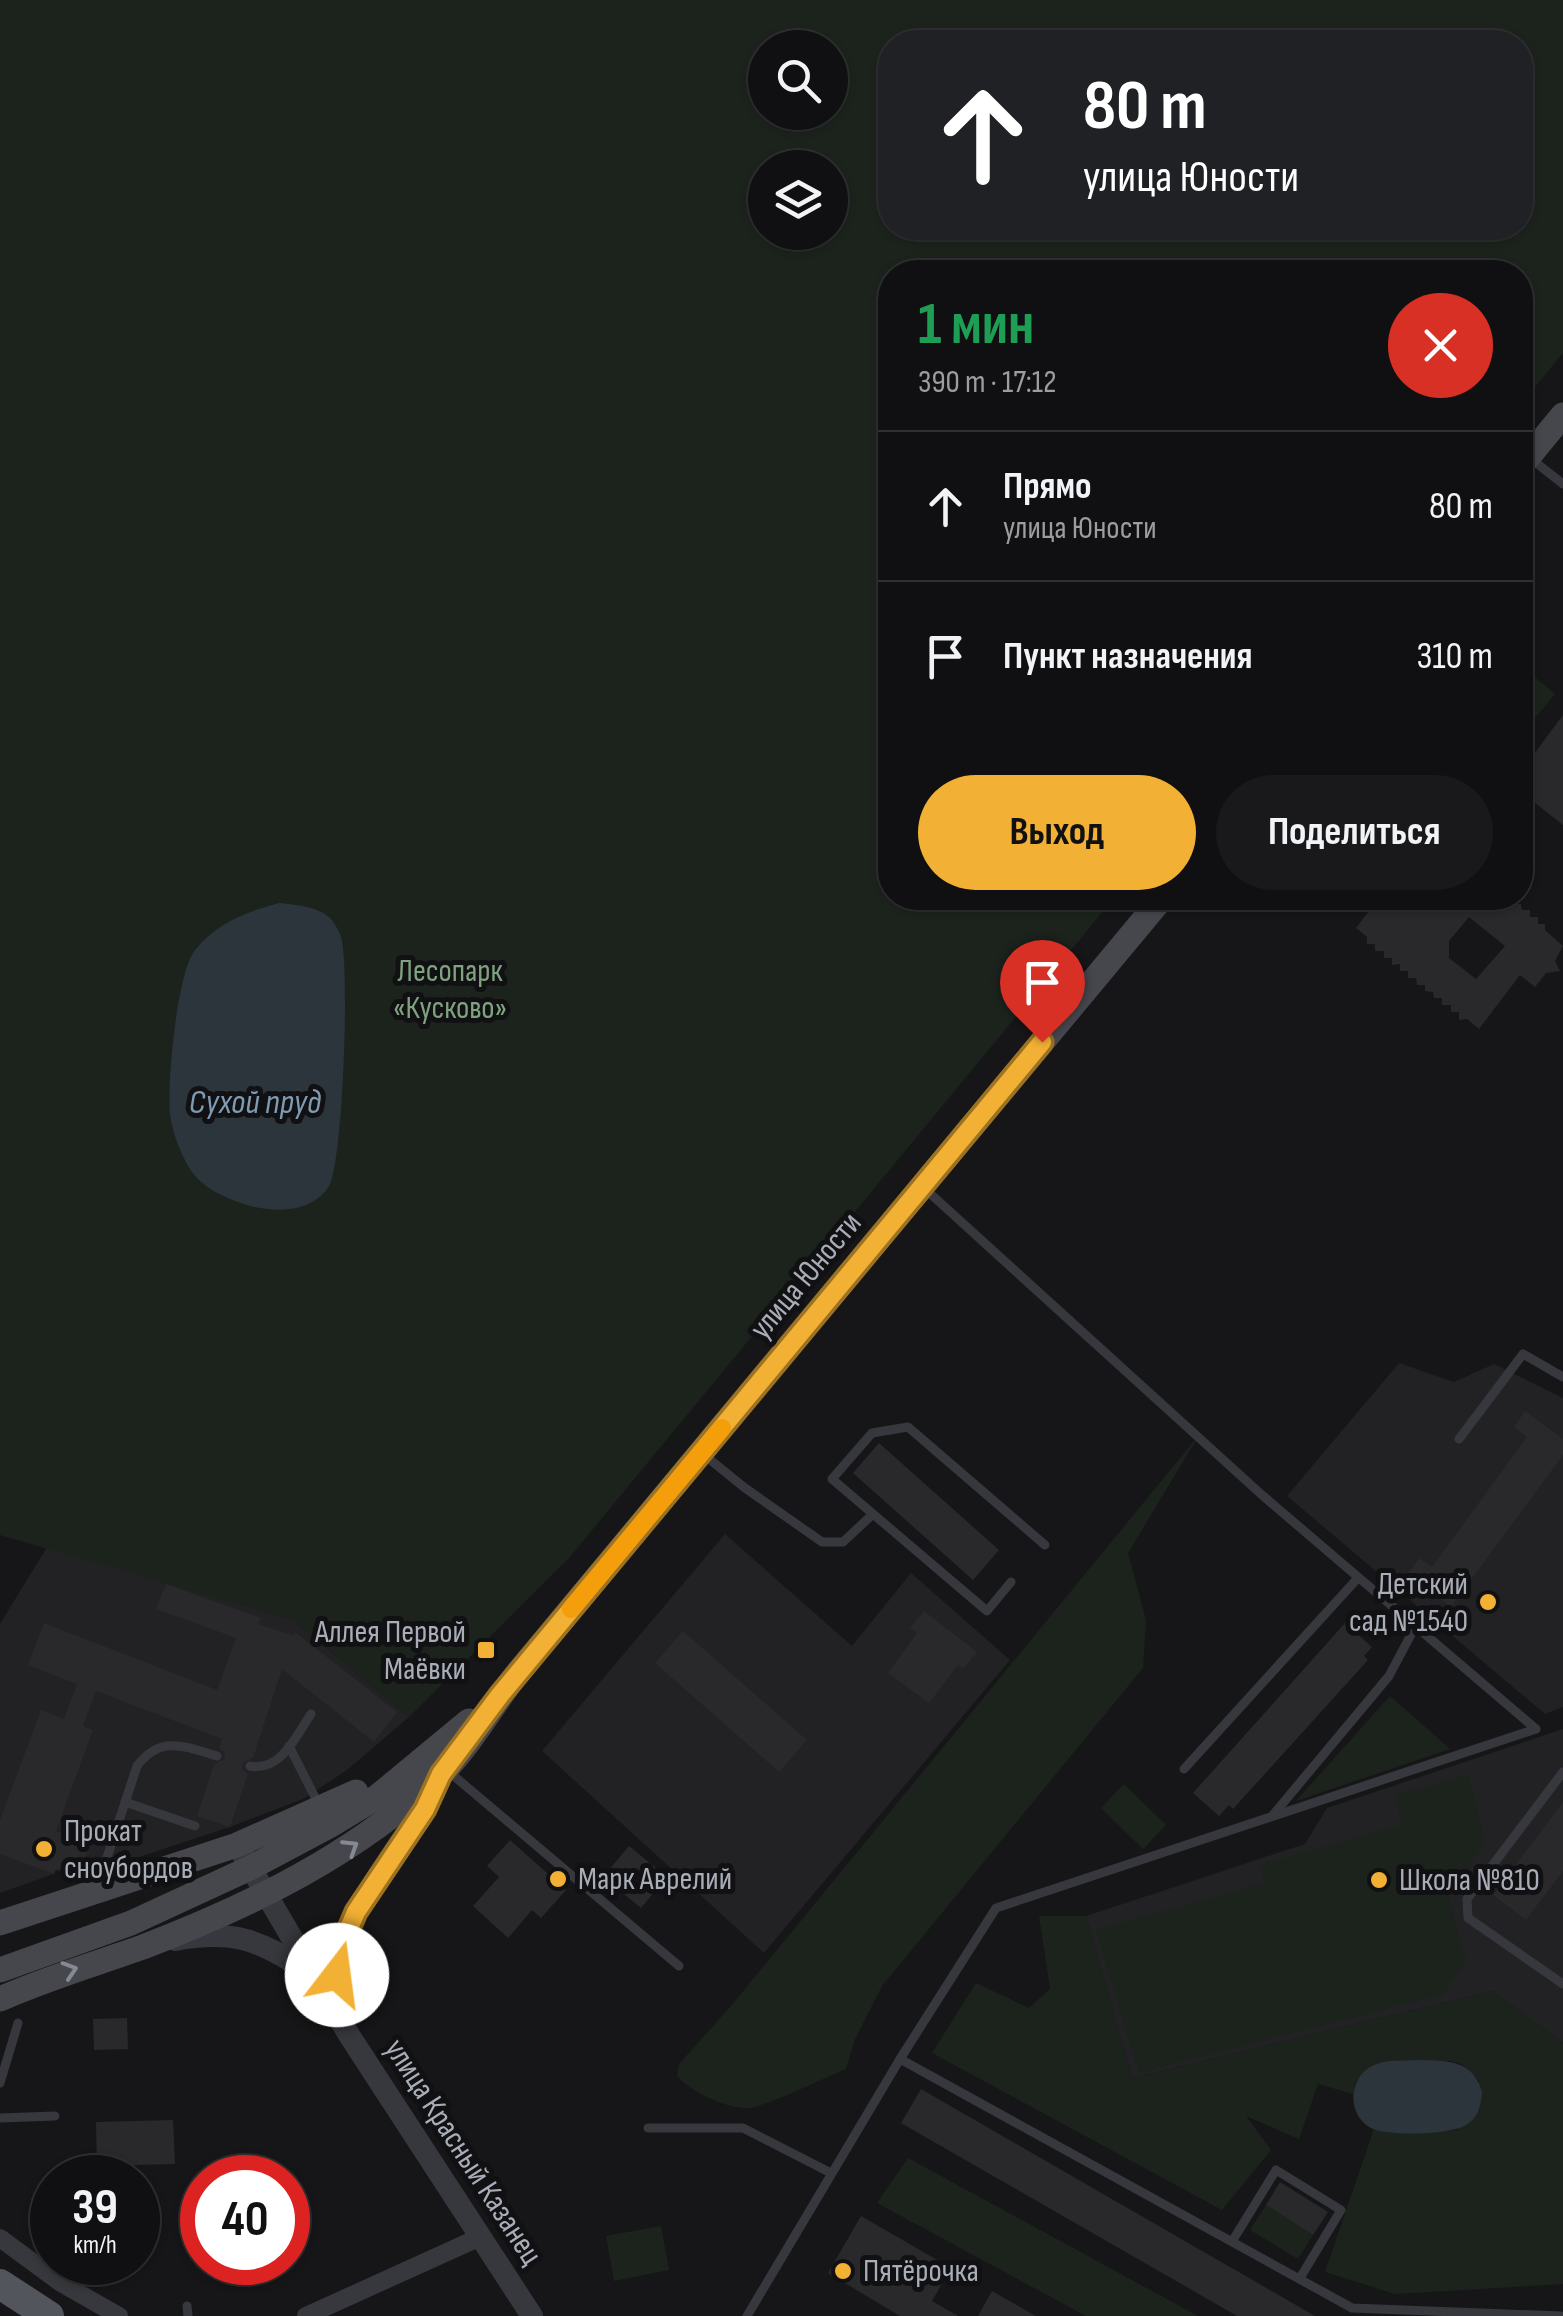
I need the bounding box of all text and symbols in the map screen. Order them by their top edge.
map controls [748,30,848,250]
button: search [748,30,848,130]
text: 80 m [1083,65,1207,149]
icon: ahead [918,70,1048,200]
button: layers [748,150,848,250]
text: улица Юности [1083,150,1299,205]
text: 1 мин [918,289,1034,361]
button: close [1388,293,1493,398]
text: 390 m · 17:12 [918,363,1057,402]
text: Прямо [1003,464,1092,509]
icon: ahead [918,479,973,534]
text: 80 m [1429,484,1493,529]
text: улица Юности [1003,509,1157,548]
icon: arrive [918,629,973,684]
text: Пункт назначения [1003,634,1252,679]
text: 310 m [1416,634,1493,679]
button: Выход [918,775,1196,890]
button: Поделиться [1216,775,1493,890]
pin [1000,940,1085,1043]
park label: Лесопарк «Кусково» [393,952,507,1028]
icon: arrive [1015,955,1070,1010]
water label: Сухой пруд [189,1081,322,1124]
street label: улица Юности [742,1205,870,1347]
place label: Детский сад №1540 [1349,1565,1468,1641]
marker: Детский сад №1540 [1477,1591,1499,1613]
place label: Аллея Первой Маёвки [314,1613,466,1689]
marker: Аллея Первой Маёвки [475,1639,497,1661]
place label: Прокат сноубордов [64,1812,193,1888]
marker: Прокат сноубордов [33,1838,55,1860]
one-way arrow [340,1840,358,1859]
place label: Марк Аврелий [578,1860,732,1899]
place label: Школа №810 [1399,1861,1540,1900]
marker: Марк Аврелий [547,1868,569,1890]
marker: Школа №810 [1368,1869,1390,1891]
position arrow [285,1923,389,2027]
one-way arrow [61,1962,78,1982]
street label: улица Красный Казанец [376,2032,551,2273]
speed limit sign: 40 [180,2155,310,2285]
text: 39 [72,2178,118,2238]
text: km/h [73,2230,117,2261]
place label: Пятёрочка [863,2252,979,2291]
marker: Пятёрочка [832,2260,854,2282]

